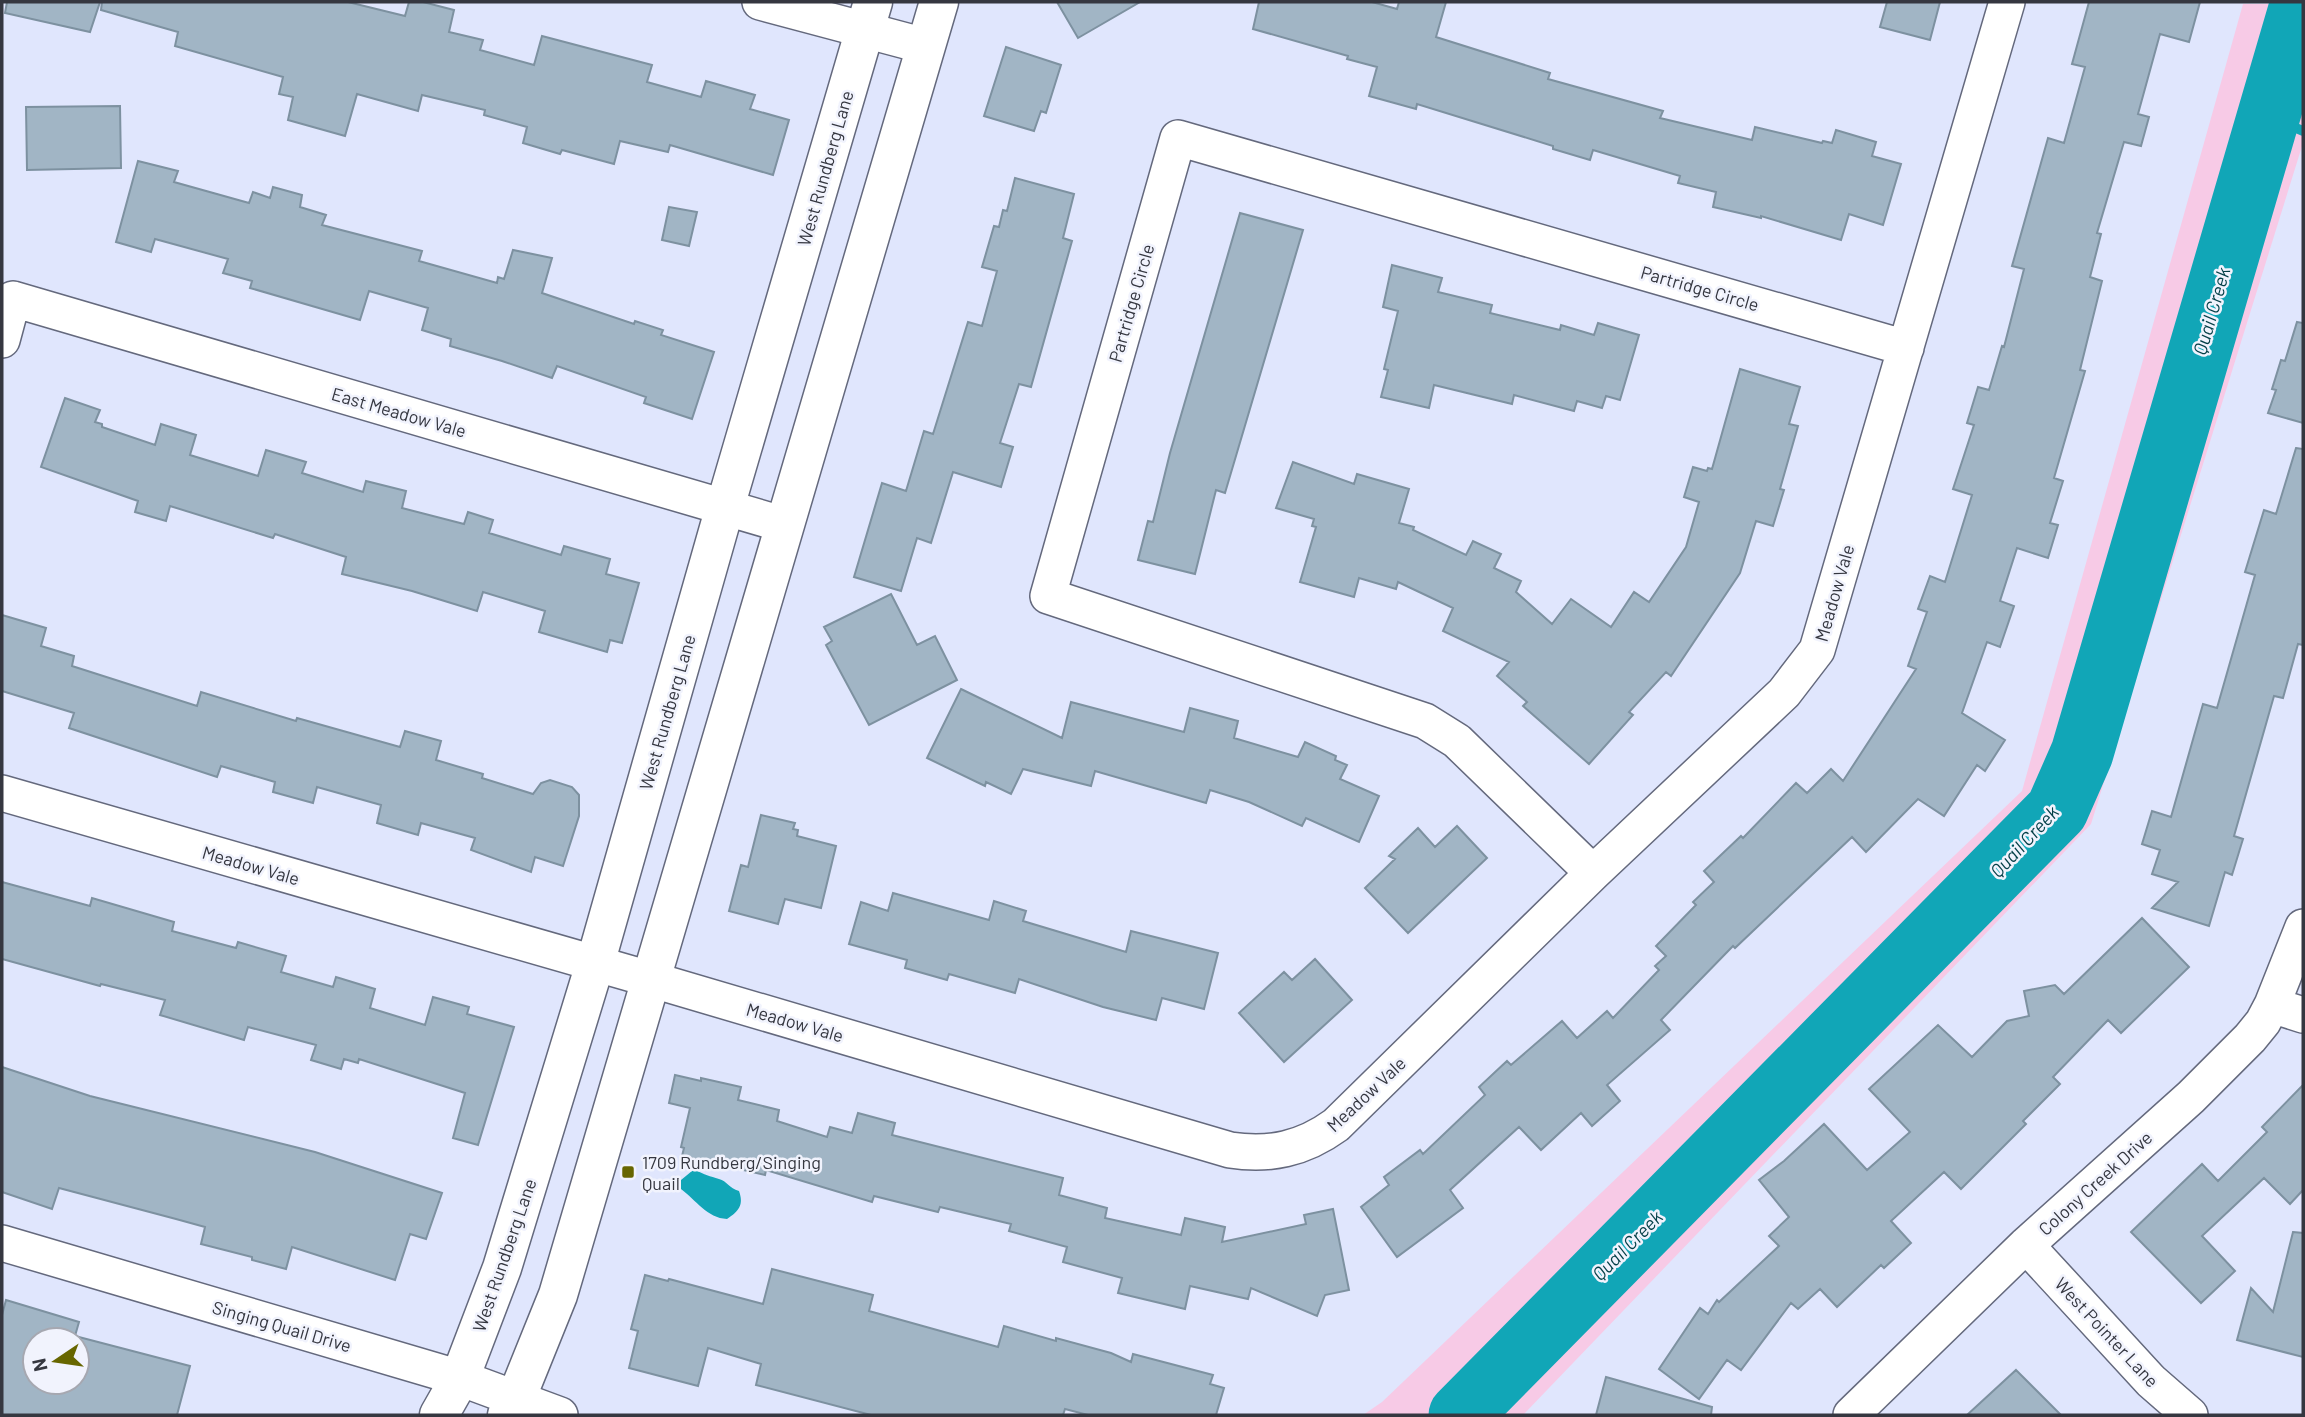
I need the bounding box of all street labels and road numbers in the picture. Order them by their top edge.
street label: West Rundberg Lane [792,88,858,248]
street label: Partridge Circle [1104,241,1158,365]
street label: Partridge Circle [1638,261,1762,315]
street label: East Meadow Vale [329,382,469,442]
street label: Meadow Vale [1810,542,1858,644]
street label: West Rundberg Lane [634,632,700,792]
street label: Meadow Vale [200,841,302,889]
street label: Meadow Vale [744,998,846,1046]
street label: Meadow Vale [1322,1052,1410,1136]
street label: Colony Creek Drive [2034,1126,2156,1240]
street label: West Rundberg Lane [467,1175,541,1335]
street label: West Pointer Lane [2050,1272,2164,1392]
street label: Singing Quail Drive [210,1296,354,1356]

